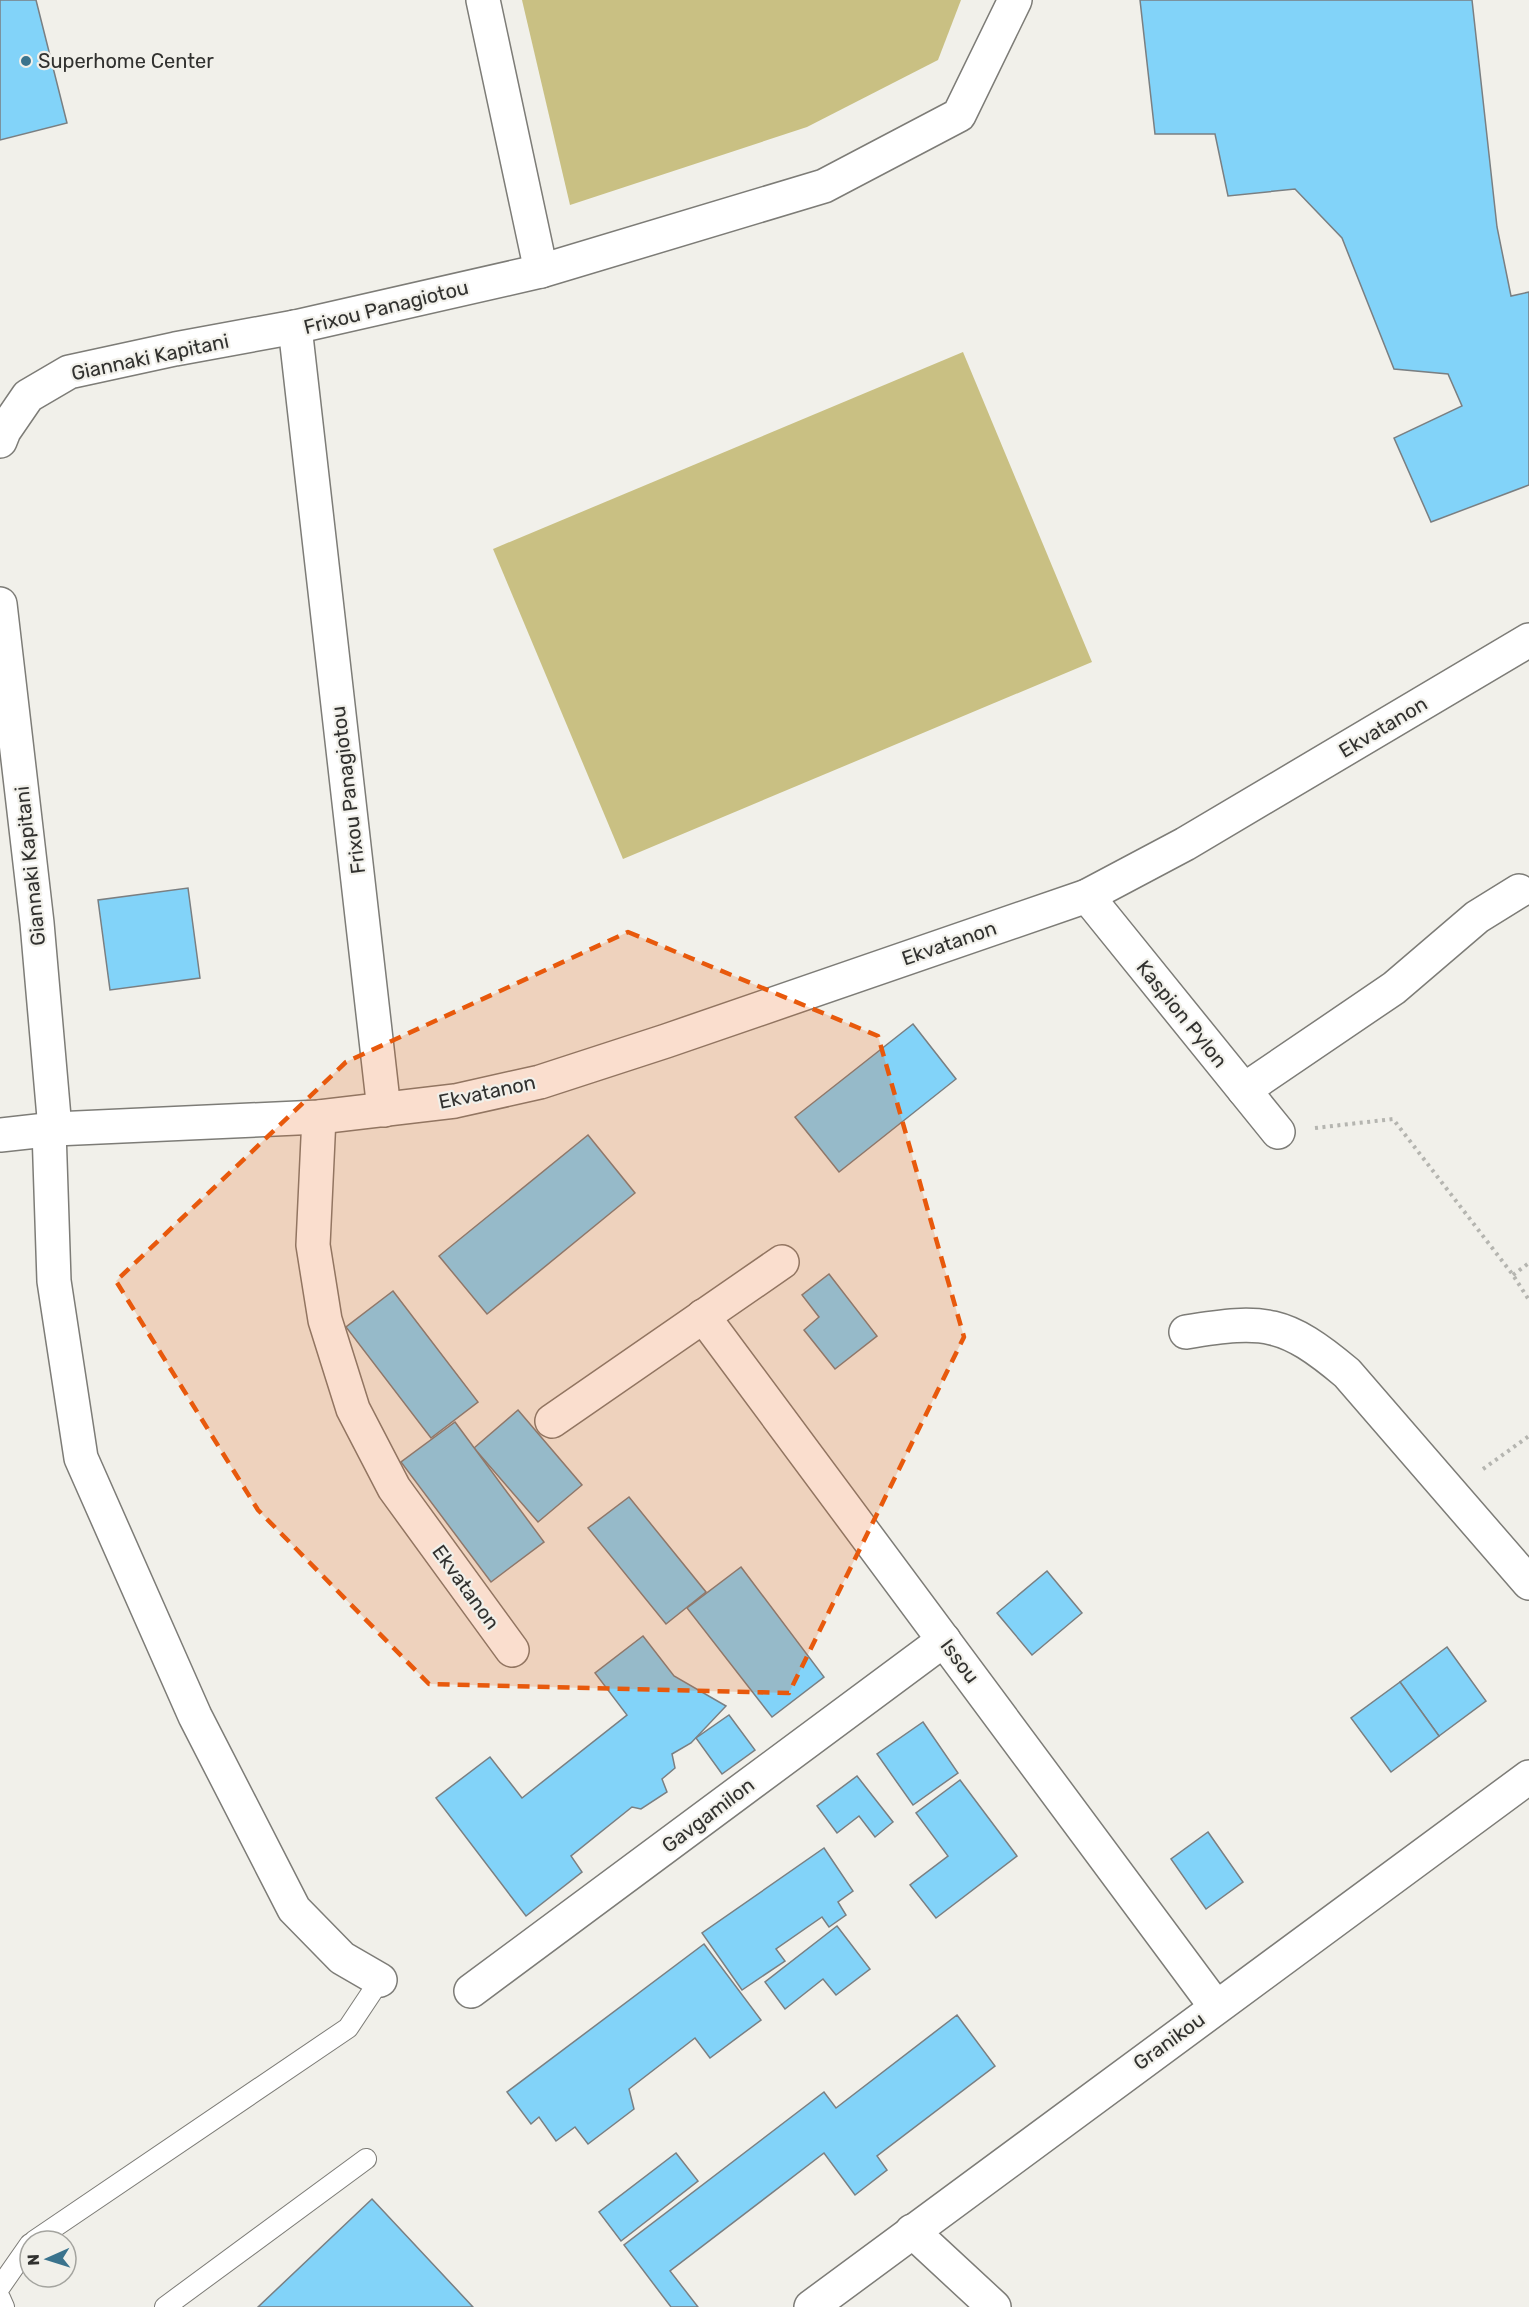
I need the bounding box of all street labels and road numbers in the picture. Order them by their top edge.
street label: Frixou Panagiotou [301,275,471,339]
street label: Giannaki Kapitani [69,329,231,385]
street label: Ekvatanon [1335,691,1431,763]
street label: Frixou Panagiotou [326,705,370,875]
street label: Giannaki Kapitani [10,785,50,947]
street label: Ekvatanon [898,916,1000,970]
street label: Kaspion Pylon [1132,956,1232,1072]
street label: Ekvatanon [436,1070,538,1114]
street label: Ekvatanon [427,1540,505,1634]
street label: Issou [936,1634,984,1688]
street label: Gavgamilon [657,1773,759,1857]
street label: Granikou [1129,2007,1209,2075]

